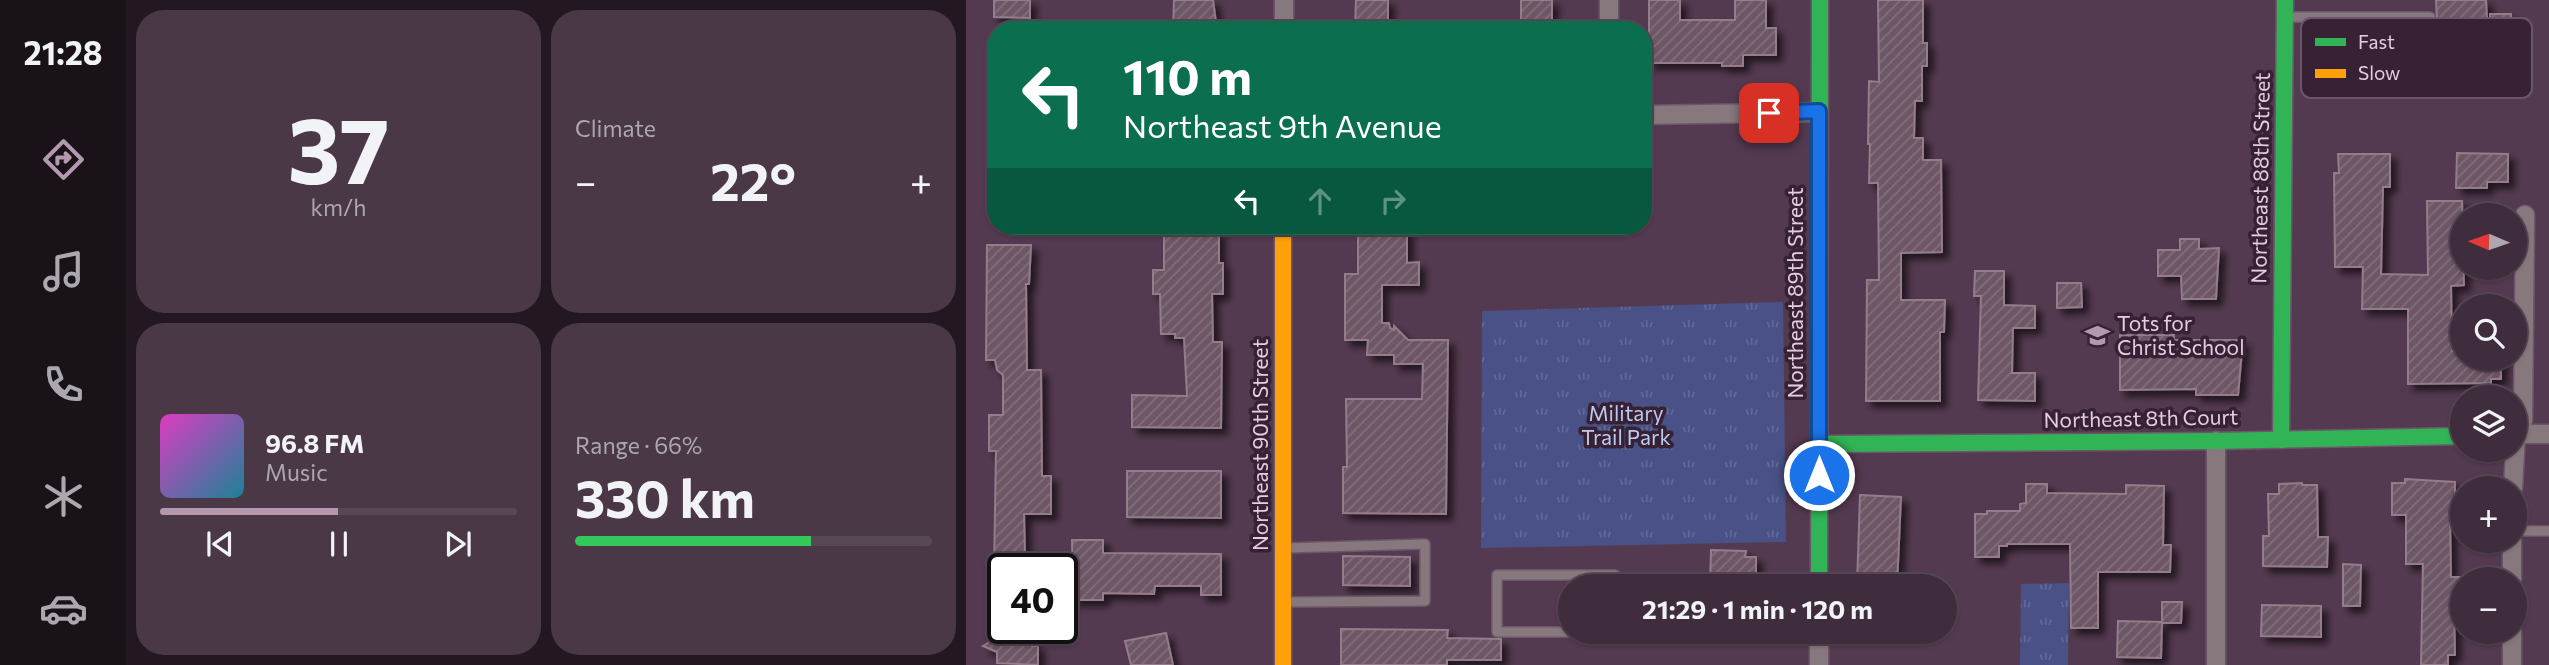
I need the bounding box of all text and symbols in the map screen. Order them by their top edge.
legend [2301,18,2532,98]
text: Fast [2358,30,2395,53]
text: 21:28 [24,32,102,72]
text: 110 m [1123,45,1252,105]
icon: left [1008,49,1099,140]
text: Slow [2358,61,2400,84]
street label: Northeast 88th Street [2245,72,2274,284]
pin [1739,83,1799,143]
text: 37 [287,91,390,203]
icon: arrive [1750,94,1788,132]
text: Northeast 9th Avenue [1123,105,1442,145]
text: Climate [575,114,656,142]
icon: directions [39,135,88,184]
text: 22° [710,148,796,212]
text: − [575,157,597,204]
text: + [910,157,932,204]
icon: left [1228,182,1266,220]
icon: ahead [1301,182,1339,220]
icon: right [1374,182,1412,220]
street label: Northeast 89th Street [1782,187,1807,399]
text: km/h [311,193,366,221]
north arrow [2450,203,2527,280]
map controls [2450,203,2527,644]
icon: music [39,247,88,296]
button: search [2450,294,2527,371]
place label: Tots for Christ School [2117,310,2245,359]
school or university icon: Tots for Christ School [2083,322,2111,350]
street label: Northeast 90th Street [1247,339,1272,551]
icon: phone [39,360,88,409]
button: layers [2450,385,2527,462]
park label: Military Trail Park [1581,400,1671,449]
street label: Northeast 8th Court [2043,403,2239,432]
text: 96.8 FM [265,427,364,458]
text: Range · 66% [575,431,702,459]
position arrow [1782,438,1856,512]
text: Music [265,458,328,486]
text: 330 km [575,465,755,529]
icon: climate [39,472,88,521]
button: + [2450,476,2527,553]
icon: previous [201,525,239,563]
icon: pause [320,525,358,563]
icon: next [439,525,477,563]
speed limit sign: 40 [987,553,1078,644]
button: − [2450,567,2527,644]
icon: car [39,584,88,633]
text: 21:29 · 1 min · 120 m [1642,593,1873,624]

